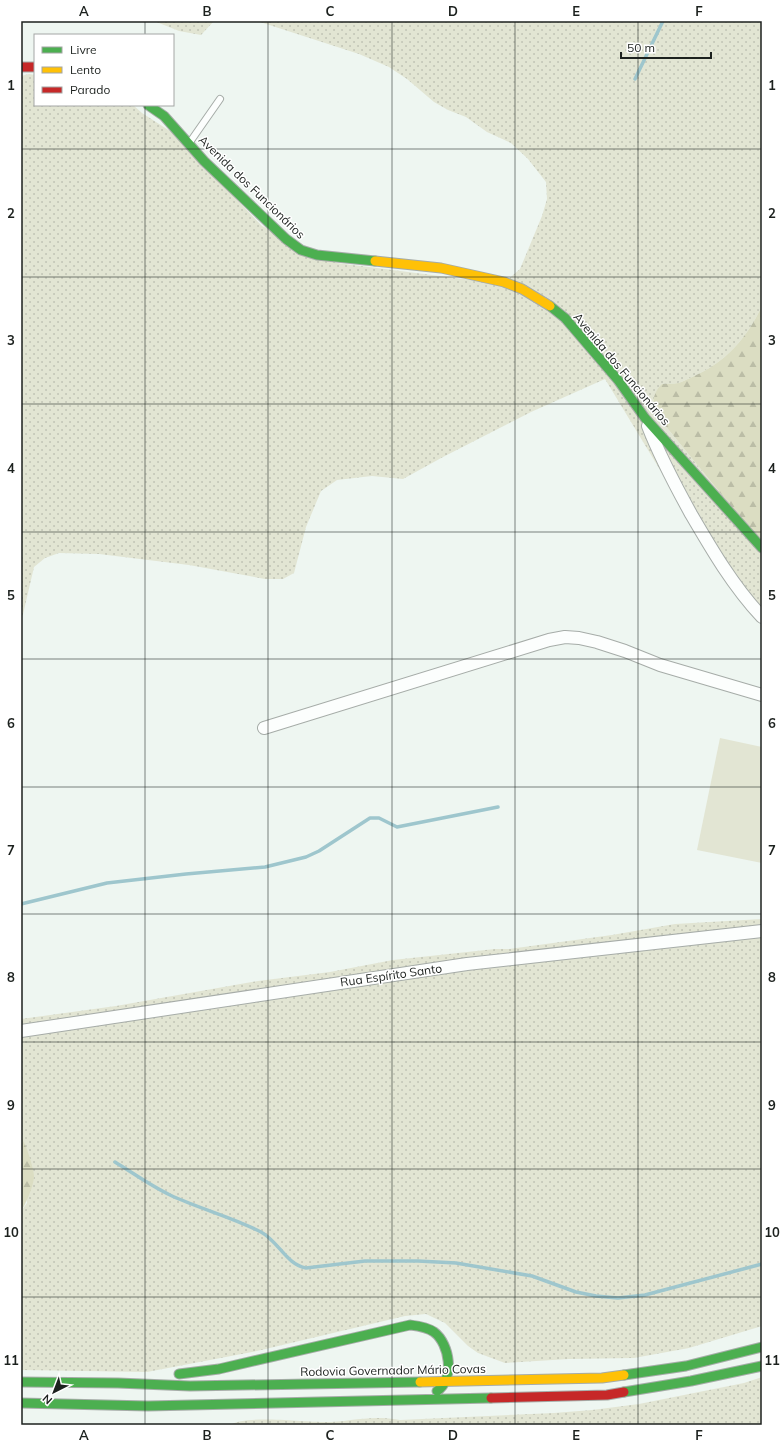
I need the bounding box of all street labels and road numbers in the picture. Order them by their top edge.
street label: Avenida dos Funcionários [196,132,308,242]
street label: Avenida dos Funcionários [571,310,674,428]
street label: Rua Espírito Santo [339,960,443,990]
street label: Rodovia Governador Mário Covas [300,1361,486,1379]

